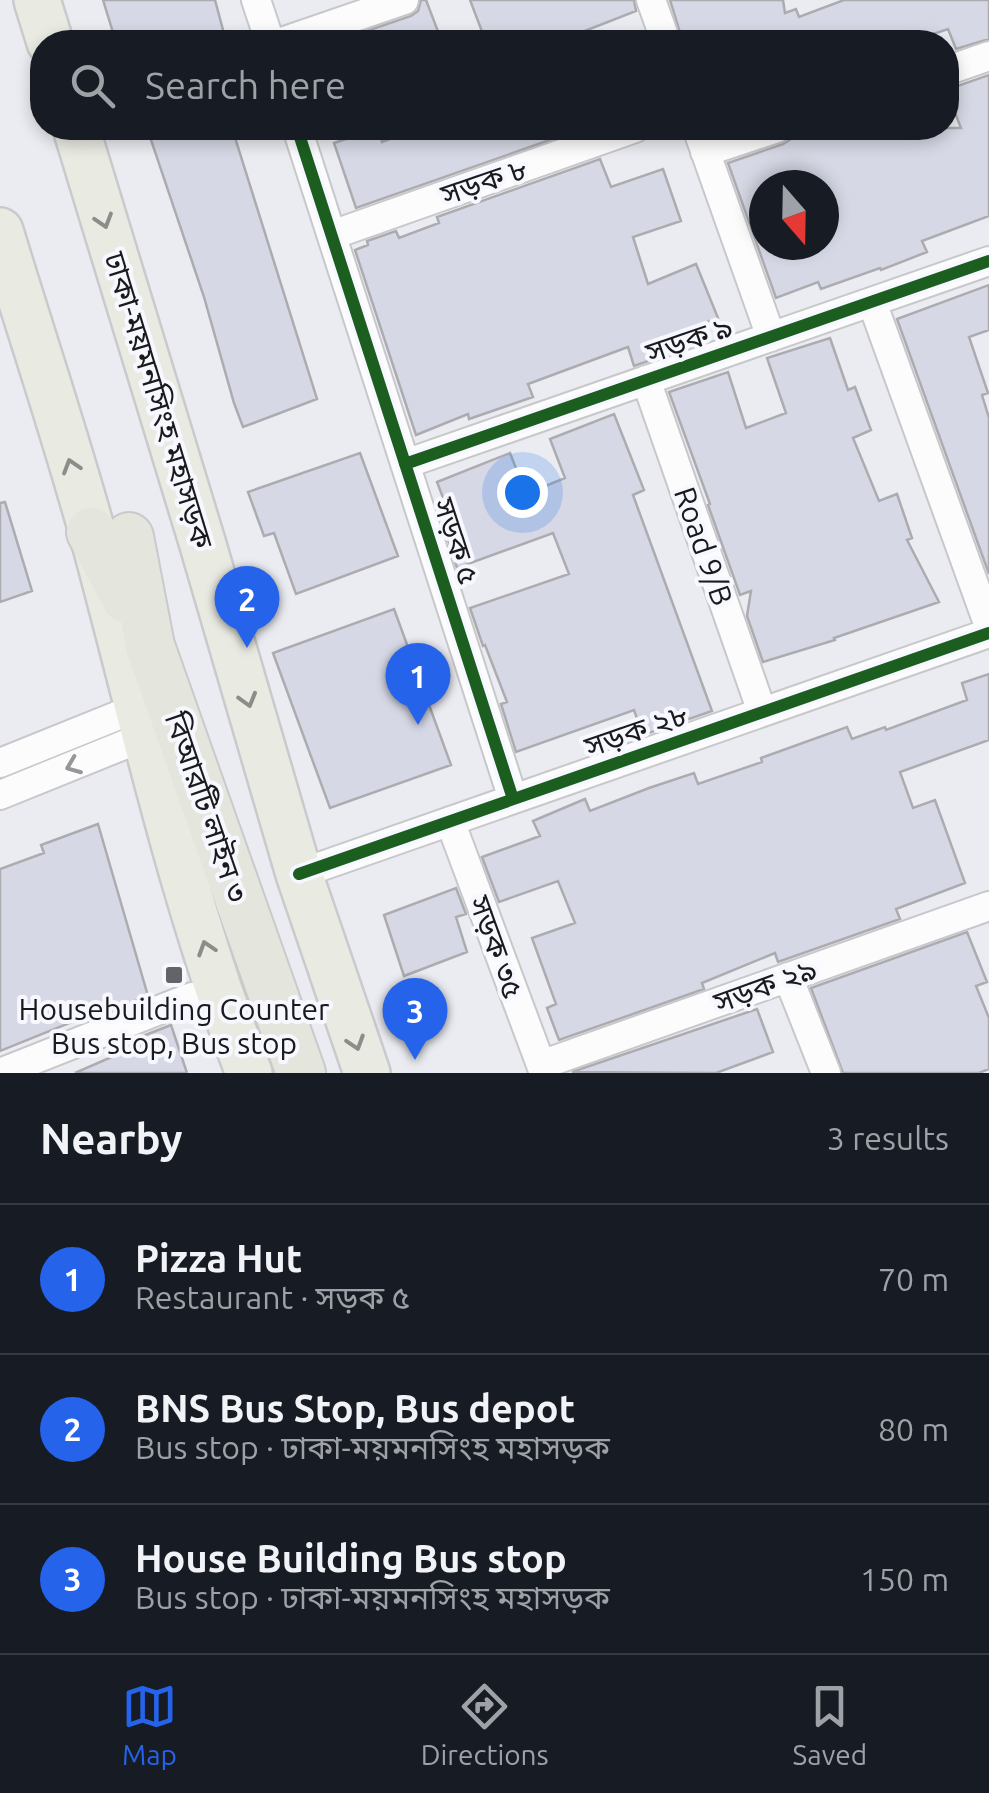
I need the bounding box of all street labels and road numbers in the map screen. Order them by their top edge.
street label: সড়ক ৮ [435,150,532,212]
street label: ঢাকা-ময়মনসিংহ মহাসড়ক [97,247,221,553]
street label: সড়ক ৯ [640,308,737,370]
street label: Road 9/B [668,482,740,610]
street label: সড়ক ৫ [427,493,487,589]
street label: সড়ক ২৮ [579,697,692,764]
street label: বিআরটি লাইন ৩ [158,707,255,906]
street label: সড়ক ৩৫ [462,890,531,1003]
street label: সড়ক ২৯ [708,951,821,1020]

